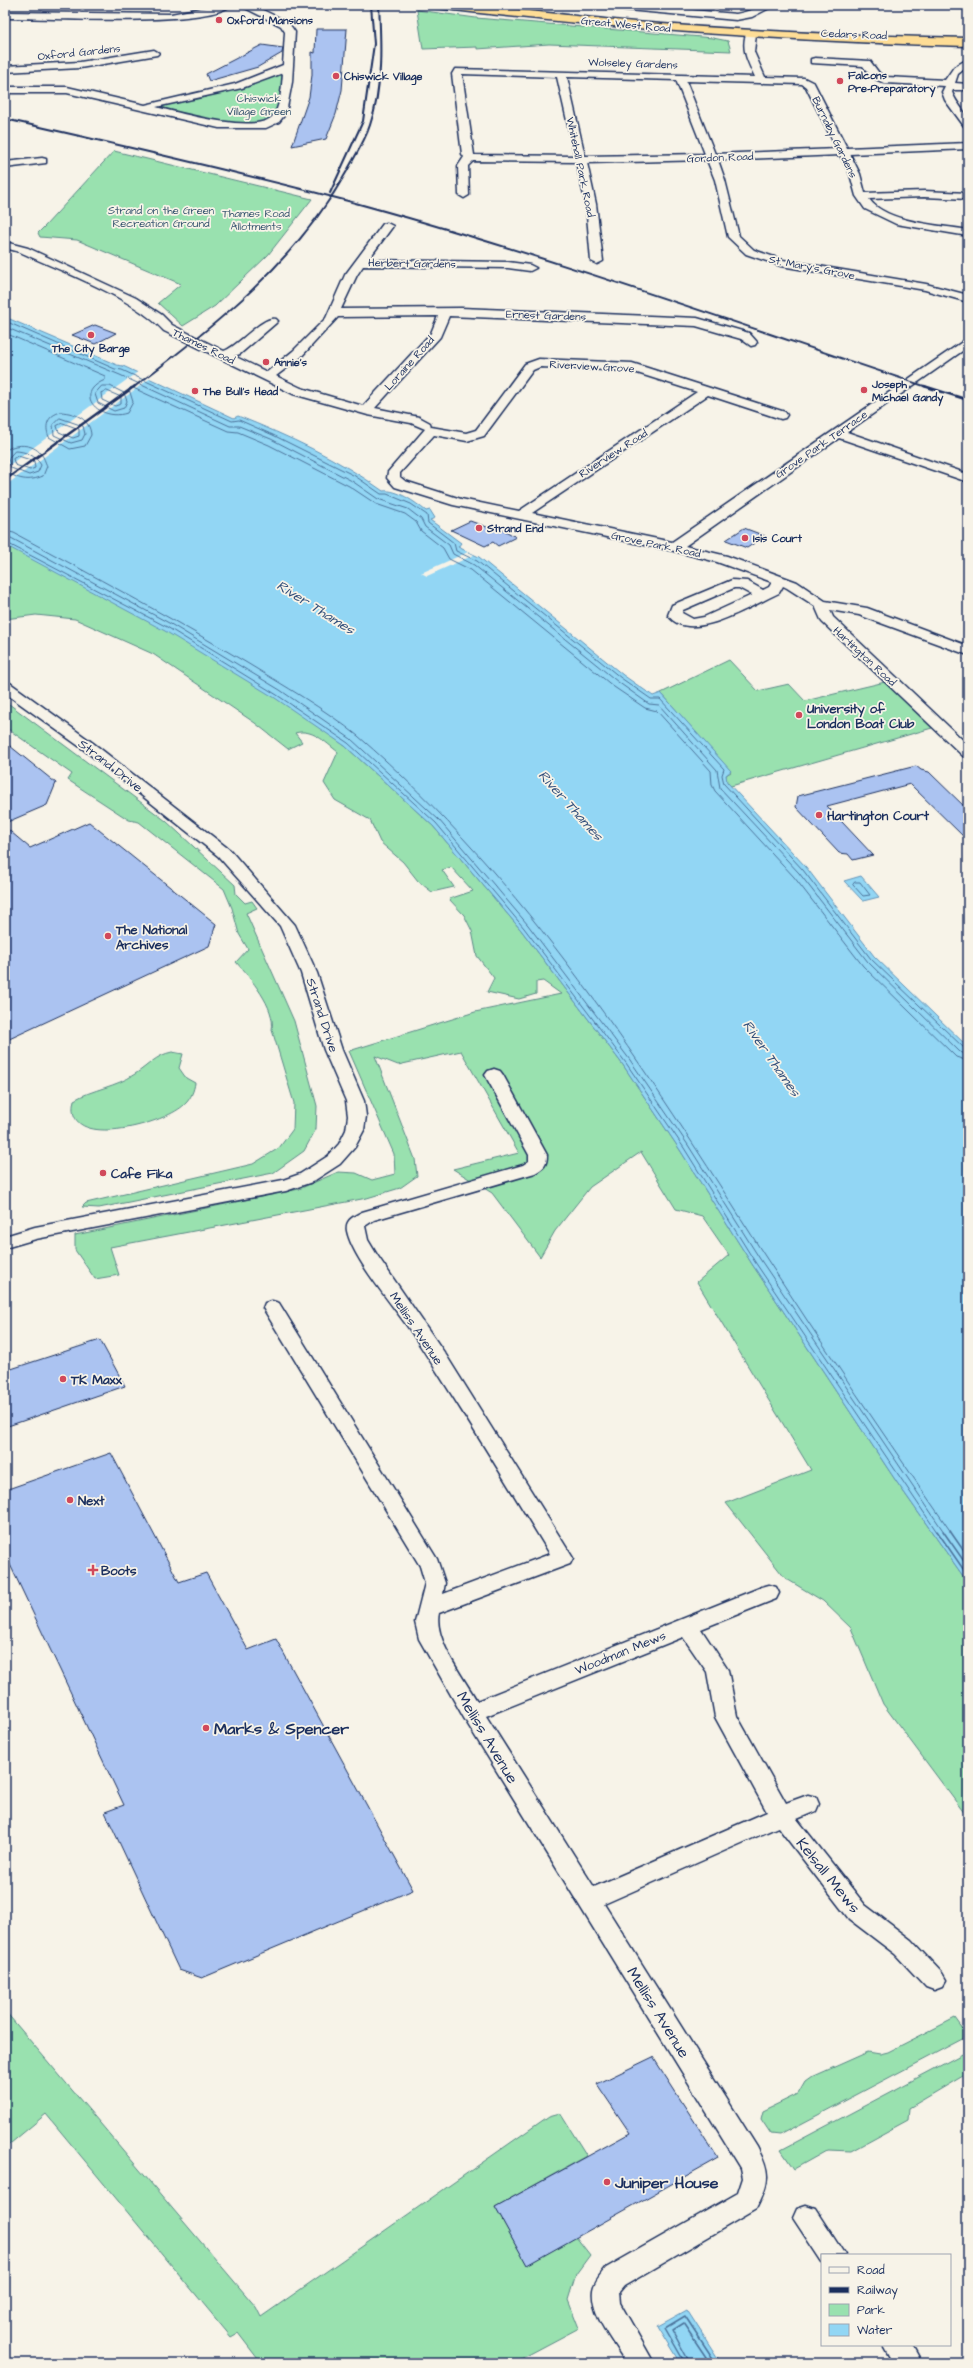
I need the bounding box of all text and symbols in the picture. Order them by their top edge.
place label: Oxford Mansions [227,13,313,28]
street label: Great West Road [580,13,672,36]
marker: Oxford Mansions [214,15,224,25]
street label: Cedars Road [821,26,888,43]
street label: Oxford Gardens [37,41,122,64]
street label: Wolseley Gardens [588,54,679,74]
place label: Falcons Pre-Preparatory [848,68,937,98]
place label: Chiswick Village [344,69,422,86]
marker: Chiswick Village [331,71,341,81]
marker: Falcons Pre-Preparatory [835,76,845,86]
park label: Chiswick Village Green [227,91,292,120]
street label: Burnaby Gardens [807,94,861,181]
street label: Whitehall Park Road [563,116,599,219]
street label: Gordon Road [686,149,754,166]
park label: Strand on the Green Recreation Ground [108,203,215,231]
park label: Thames Road Allotments [222,206,290,234]
street label: St. Mary's Grove [767,252,856,284]
street label: Herbert Gardens [368,255,456,272]
street label: Ernest Gardens [506,307,587,324]
street label: Thames Road [170,325,238,368]
marker: The City Barge [86,330,96,340]
street label: Loraine Road [381,333,438,394]
place label: The City Barge [51,341,130,358]
place label: Annie's [274,355,307,370]
marker: Annie's [261,357,271,367]
street label: Riverview Grove [549,357,635,376]
place label: Joseph Michael Gandy [871,377,944,407]
place label: The Bull's Head [202,384,278,399]
marker: Joseph Michael Gandy [859,385,869,395]
marker: The Bull's Head [190,386,200,396]
street label: Grove Park Terrace [772,407,870,482]
street label: Riverview Road [576,425,651,481]
place label: Strand End [486,521,544,536]
marker: Strand End [474,523,484,533]
street label: Grove Park Road [610,528,702,561]
place label: Isis Court [753,531,802,546]
marker: Isis Court [740,533,750,543]
water label: River Thames [273,576,359,640]
street label: Hartington Road [829,623,900,691]
place label: University of London Boat Club [806,700,915,733]
marker: University of London Boat Club [794,710,804,720]
street label: Strand Drive [74,735,146,797]
water label: River Thames [533,766,608,846]
place label: Hartington Court [827,807,930,827]
marker: Hartington Court [814,810,824,820]
place label: The National Archives [115,921,187,954]
marker: The National Archives [103,931,113,941]
street label: Strand Drive [302,976,343,1055]
water label: River Thames [738,1017,805,1101]
place label: Cafe Fika [111,1165,173,1183]
marker: Cafe Fika [98,1168,108,1178]
street label: Melliss Avenue [385,1289,447,1369]
place label: TK Maxx [70,1371,123,1389]
marker: TK Maxx [58,1374,68,1384]
place label: Next [78,1492,105,1510]
marker: Next [65,1495,75,1505]
place label: Boots [101,1562,137,1580]
marker: Boots [88,1565,98,1575]
street label: Woodman Mews [572,1626,669,1679]
street label: Melliss Avenue [451,1687,523,1788]
place label: Marks & Spencer [214,1718,349,1740]
marker: Marks & Spencer [201,1723,211,1733]
street label: Kelsall Mews [791,1833,866,1918]
street label: Melliss Avenue [621,1963,695,2063]
place label: Juniper House [614,2172,719,2194]
marker: Juniper House [602,2177,612,2187]
legend [821,2254,951,2346]
text: Road [857,2262,885,2279]
text: Railway [857,2282,898,2300]
text: Park [857,2302,885,2319]
text: Water [857,2322,893,2339]

